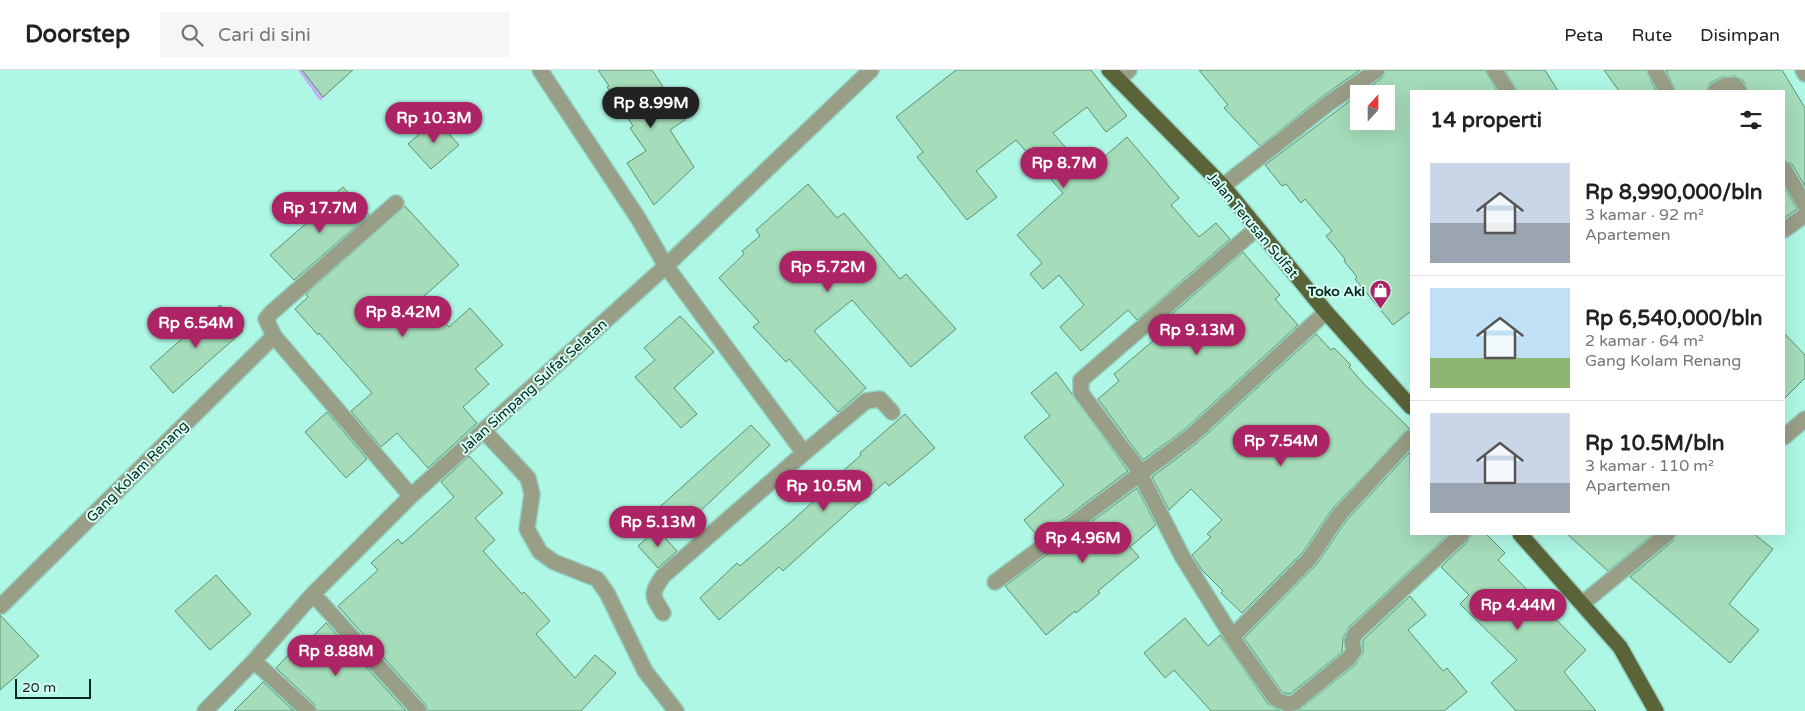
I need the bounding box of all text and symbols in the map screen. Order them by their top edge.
search box [160,12,510,57]
text: Doorstep [25,20,130,49]
icon: search [178,21,206,49]
text: Cari di sini [218,24,311,46]
text: Peta [1564,24,1603,46]
text: Rute [1631,24,1672,46]
text: Disimpan [1700,24,1780,46]
north arrow [1350,85,1395,130]
map controls [1350,85,1395,130]
pin: Rp 8.99M [599,87,703,129]
text: Rp 8.99M [613,93,689,113]
pin: Rp 10.3M [382,102,486,144]
icon: filters [1737,106,1765,134]
text: Rp 10.3M [396,108,472,128]
text: 14 properti [1430,108,1542,133]
pin: Rp 8.7M [1018,146,1110,189]
text: Rp 8.7M [1031,153,1097,173]
street label: Jalan Terusan Sulfat [1203,169,1302,282]
text: Rp 8,990,000/bln [1585,180,1762,205]
icon: home [1470,183,1530,243]
pin: Rp 17.7M [268,191,372,234]
text: Rp 17.7M [283,198,357,218]
text: 3 kamar · 92 m² [1585,205,1704,225]
text: Apartemen [1585,225,1671,245]
pin: Rp 5.72M [776,250,880,293]
text: Rp 5.72M [790,257,866,277]
shop icon: Toko Aki [1369,279,1393,310]
place label: Toko Aki [1307,283,1365,300]
pin: Rp 8.42M [351,296,455,338]
text: Rp 8.42M [365,302,441,322]
pin: Rp 6.54M [144,306,248,349]
text: Rp 6,540,000/bln [1585,306,1762,331]
icon: home [1470,308,1530,368]
text: Rp 6.54M [158,313,234,333]
pin: Rp 9.13M [1145,314,1249,356]
street label: Jalan Simpang Sulfat Selatan [456,316,610,457]
text: Rp 9.13M [1159,320,1235,340]
text: 2 kamar · 64 m² [1585,331,1704,351]
text: Gang Kolam Renang [1585,351,1741,371]
street label: Gang Kolam Renang [83,417,192,526]
pin: Rp 7.54M [1229,424,1333,467]
text: Rp 7.54M [1244,431,1318,451]
text: Rp 10.5M/bln [1585,431,1725,456]
icon: home [1470,433,1530,493]
text: 3 kamar · 110 m² [1585,456,1714,476]
pin: Rp 10.5M [772,470,876,512]
text: Rp 10.5M [786,476,862,496]
text: Apartemen [1585,476,1671,496]
pin: Rp 5.13M [606,506,710,548]
text: Rp 5.13M [620,512,696,532]
pin: Rp 4.96M [1031,522,1135,564]
text: Rp 4.96M [1045,528,1121,548]
pin: Rp 4.44M [1466,588,1570,631]
text: Rp 4.44M [1480,595,1556,615]
pin: Rp 8.88M [284,634,388,677]
text: Rp 8.88M [298,641,374,661]
scale bar [15,676,91,699]
text: 20 m [22,679,56,696]

